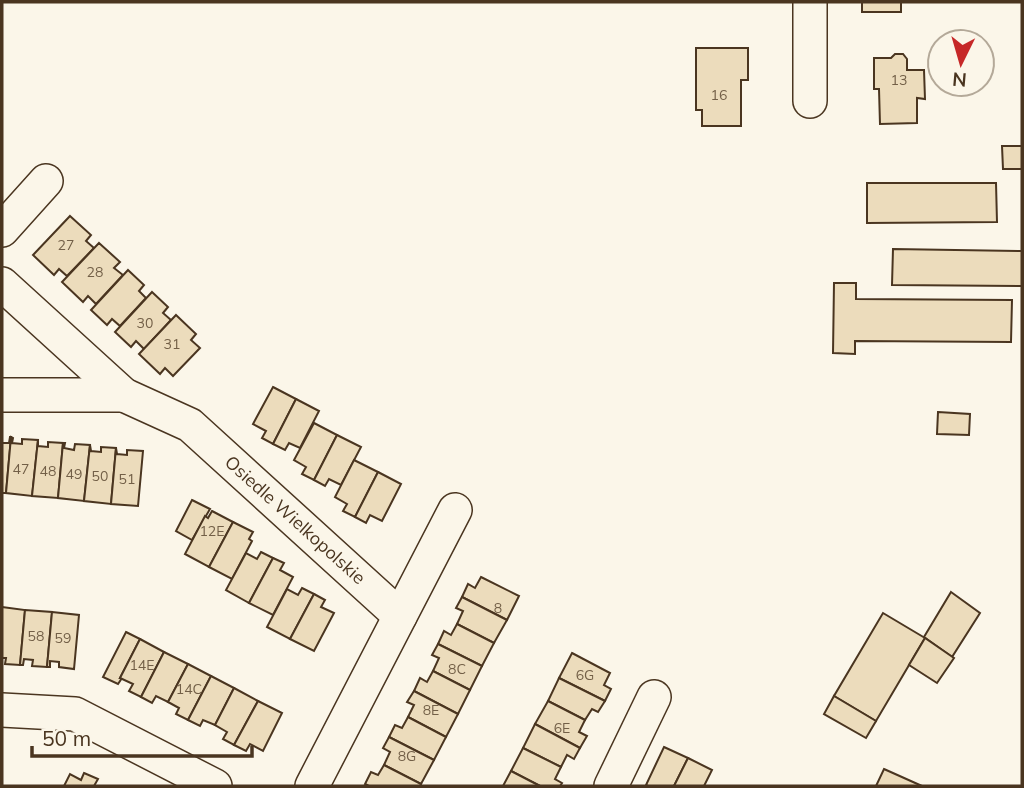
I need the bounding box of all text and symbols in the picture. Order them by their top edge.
north arrow [926,28,996,98]
text: N [951,67,968,93]
house number: 13 [891,71,907,89]
house number: 16 [711,86,727,104]
house number: 27 [58,236,74,254]
house number: 28 [87,263,103,281]
house number: 30 [137,314,153,332]
house number: 31 [164,335,180,353]
street label: Osiedle Wielkopolskie [220,450,371,589]
house number: 47 [13,460,29,478]
house number: 48 [40,462,56,480]
house number: 49 [66,465,82,483]
house number: 50 [92,467,108,485]
house number: 51 [119,470,135,488]
house number: 12E [199,522,225,540]
house number: 8 [494,599,502,617]
house number: 58 [28,627,44,645]
house number: 59 [55,629,71,647]
house number: 14E [129,656,155,674]
house number: 8C [448,660,466,678]
house number: 6G [576,666,594,684]
house number: 14C [176,680,202,698]
house number: 8E [423,701,439,719]
scale bar [32,714,252,758]
house number: 6E [554,719,570,737]
text: 50 m [42,725,91,751]
house number: 8G [398,747,416,765]

